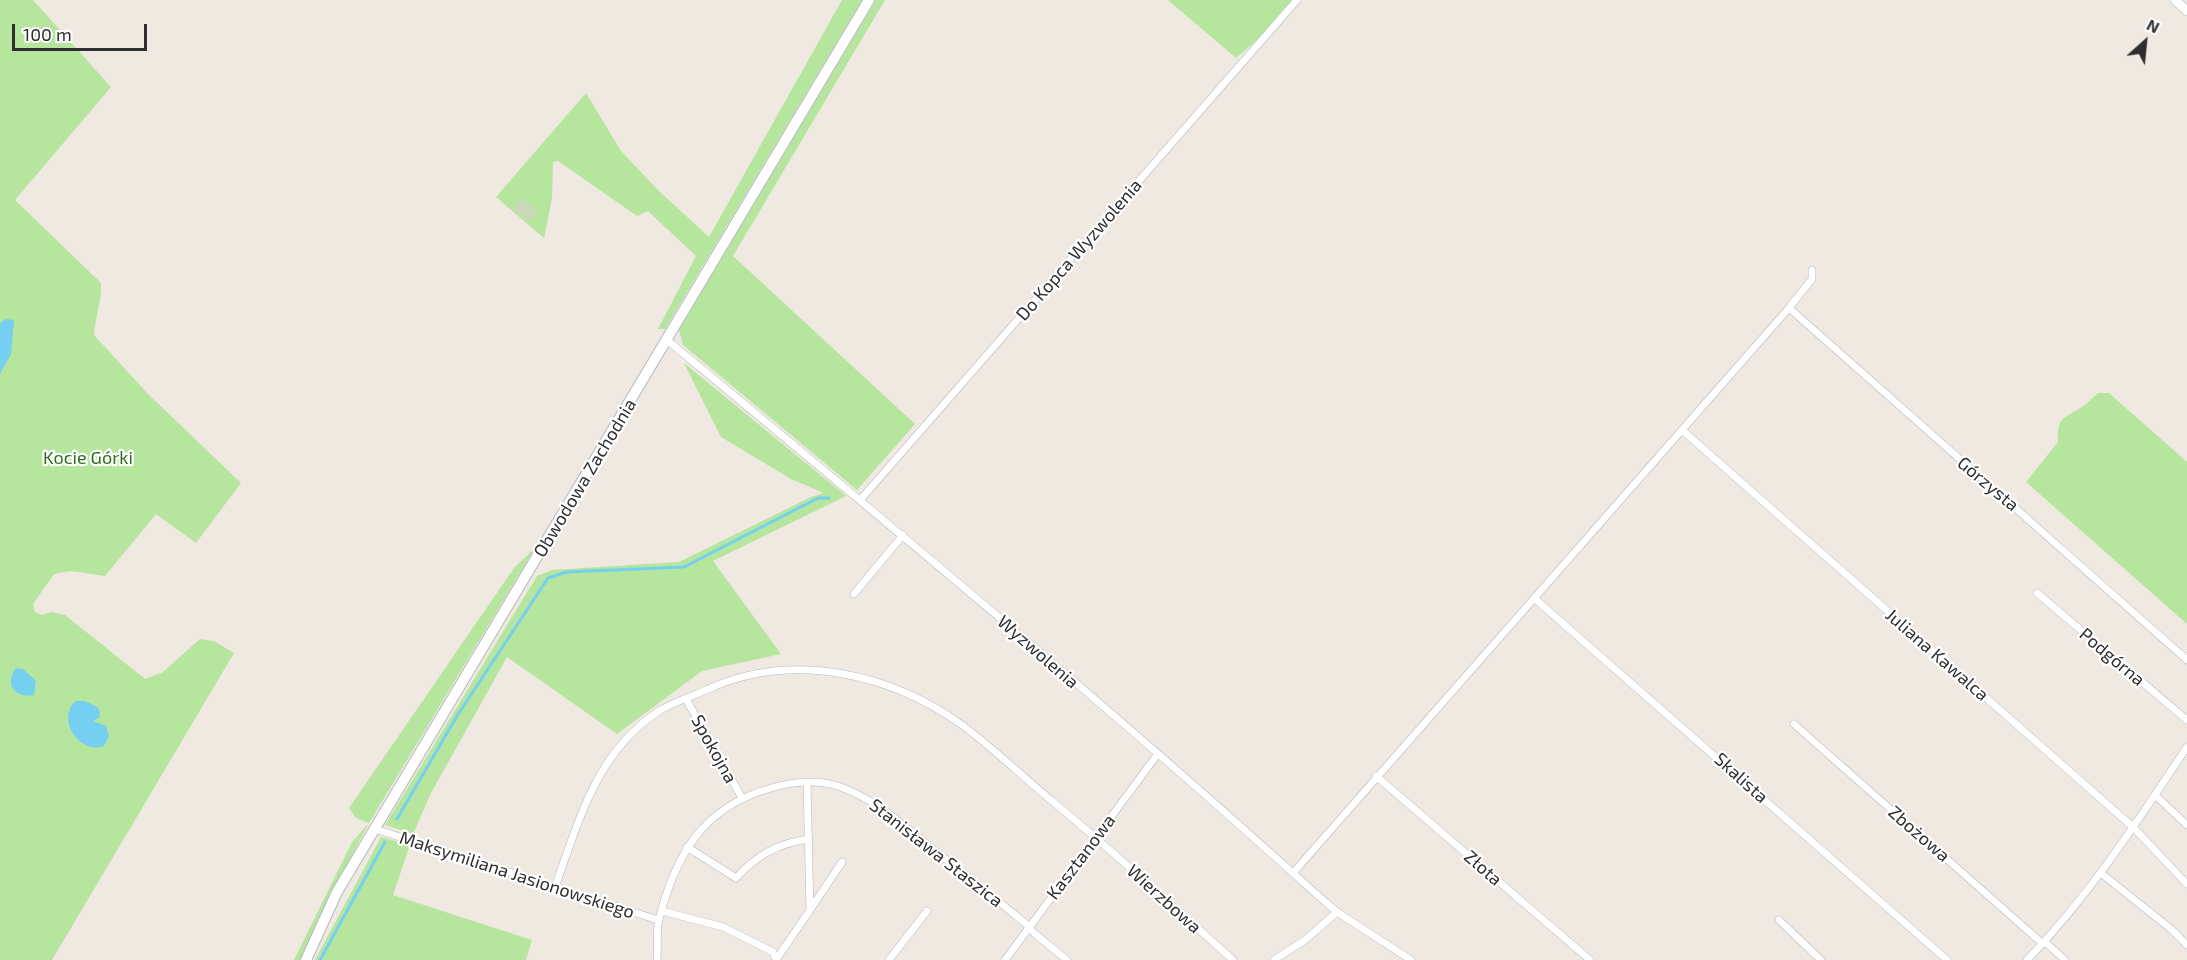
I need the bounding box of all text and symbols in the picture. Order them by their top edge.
scale bar [15,12,150,50]
north arrow [2115,12,2175,72]
text: N [2144,14,2163,37]
text: 100 m [23,23,72,45]
street label: Do Kopca Wyzwolenia [1012,175,1146,325]
street label: Obwodowa Zachodnia [529,395,641,561]
park label: Kocie Górki [43,447,133,469]
street label: Górzysta [1953,452,2023,516]
street label: Juliana Kawalca [1881,604,1993,706]
street label: Wyzwolenia [993,611,1083,693]
street label: Podgórna [2075,623,2149,691]
street label: Spokojna [686,711,742,787]
street label: Skalista [1710,748,1772,808]
street label: Stanisława Staszica [865,794,1007,912]
street label: Zbożowa [1884,801,1954,867]
street label: Kasztanowa [1042,810,1120,904]
street label: Maksymiliana Jasionowskiego [397,827,637,923]
street label: Złota [1460,846,1506,890]
street label: Wierzbowa [1122,860,1206,938]

